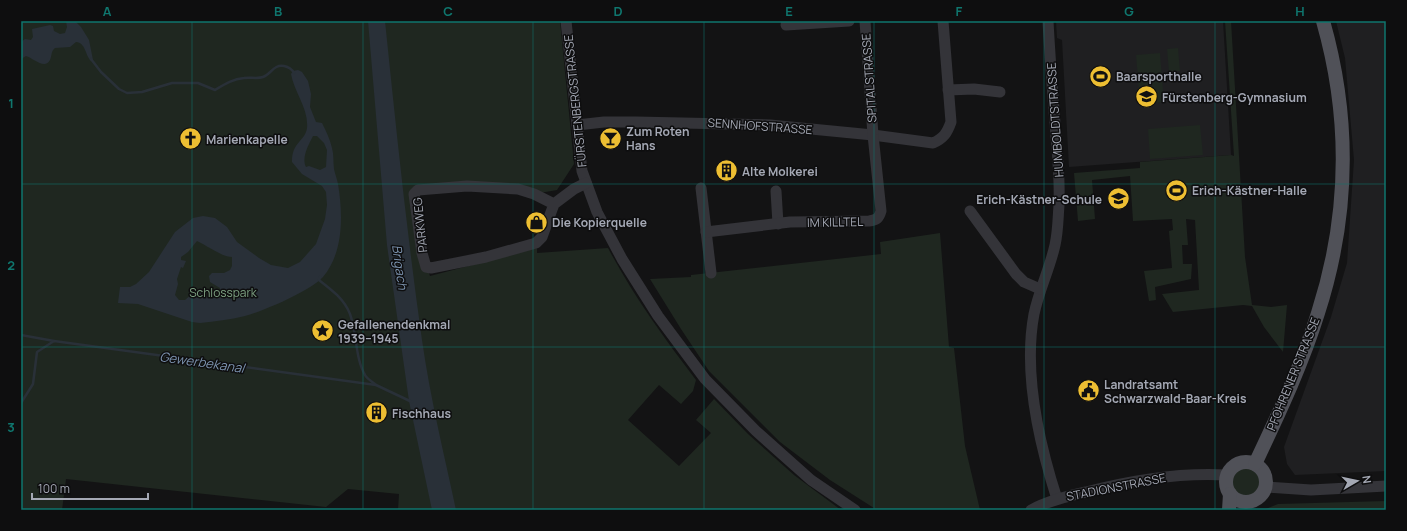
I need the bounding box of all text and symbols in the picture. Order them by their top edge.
text: A [103,2,112,20]
text: B [274,2,282,20]
text: C [443,2,453,20]
text: D [613,2,623,20]
text: E [785,2,793,20]
text: F [956,2,963,20]
text: G [1124,2,1134,20]
text: H [1295,2,1305,20]
street label: SPITALSTRASSE [857,33,881,123]
street label: FÜRSTENBERGSTRASSE [560,34,590,168]
street label: HUMBOLDTSTRASSE [1042,62,1067,178]
sports icon: Baarsporthalle [1088,63,1114,89]
place label: Baarsporthalle [1116,68,1202,85]
school or university icon: Fürstenberg-Gymnasium [1133,84,1159,110]
place label: Fürstenberg-Gymnasium [1162,89,1307,106]
text: 1 [8,94,14,112]
street label: SENNHOFSTRASSE [707,114,813,138]
place label: Zum Roten Hans [626,123,689,154]
bar icon: Zum Roten Hans [597,125,623,151]
church icon: Marienkapelle [177,126,203,152]
place label: Marienkapelle [206,131,288,148]
building icon: Alte Molkerei [713,158,739,184]
place label: Alte Molkerei [742,163,818,180]
sports icon: Erich-Kästner-Halle [1164,177,1190,203]
place label: Erich-Kästner-Halle [1192,182,1307,199]
school or university icon: Erich-Kästner-Schule [1105,186,1131,212]
place label: Erich-Kästner-Schule [976,191,1102,208]
street label: PARKWEG [409,196,431,253]
shop icon: Die Kopierquelle [523,209,549,235]
street label: IM KILLTEL [807,213,863,231]
place label: Die Kopierquelle [552,214,647,231]
water label: Brigach [388,243,412,292]
text: 2 [7,256,15,274]
park label: Schlosspark [189,284,258,301]
street label: PFOHRENER STRASSE [1262,315,1324,433]
place label: Gefallenendenkmal 1939–1945 [338,316,450,347]
place icon: Gefallenendenkmal 1939–1945 [309,318,335,344]
water label: Gewerbekanal [158,347,248,377]
place label: Landratsamt Schwarzwald-Baar-Kreis [1104,376,1247,407]
public building icon: Landratsamt Schwarzwald-Baar-Kreis [1075,378,1101,404]
building icon: Fischhaus [363,400,389,426]
place label: Fischhaus [392,405,451,422]
text: 3 [7,418,15,436]
north arrow [1337,461,1377,501]
street label: STADIONSTRASSE [1065,469,1167,505]
text: N [1359,474,1375,485]
scale bar [32,475,148,501]
text: 100 m [38,480,70,497]

